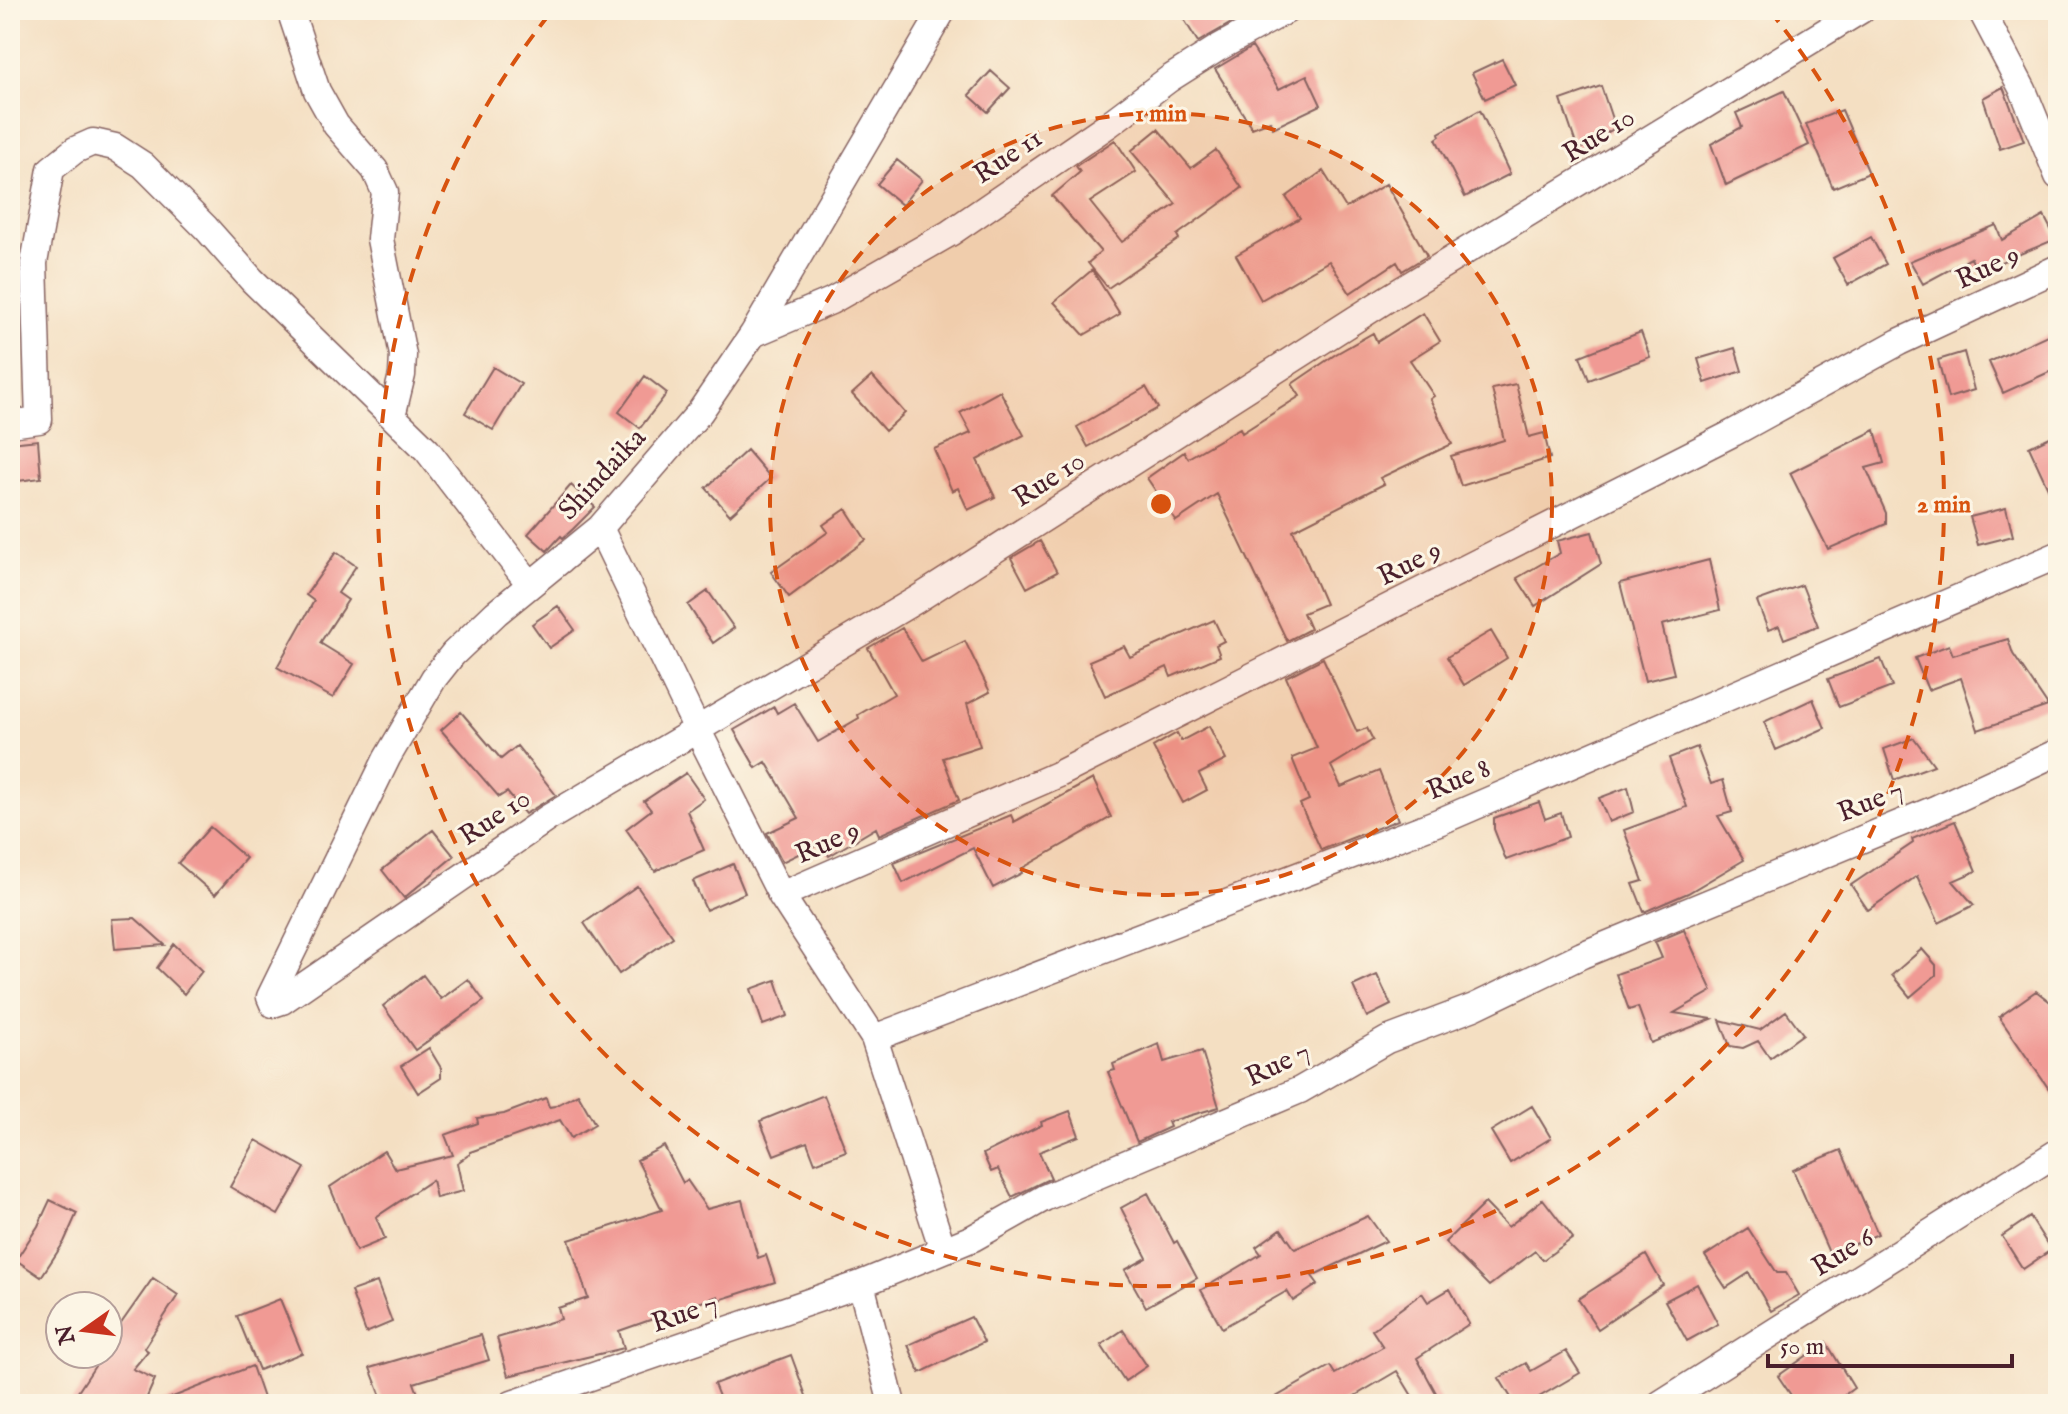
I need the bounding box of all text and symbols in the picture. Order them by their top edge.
text: 1 min [1135,99,1187,130]
street label: Rue 10 [1557,100,1642,172]
street label: Rue 11 [967,121,1049,193]
street label: Rue 9 [1950,238,2026,298]
street label: Shindaika [551,421,655,528]
street label: Rue 10 [1007,444,1092,516]
centre of rings [1147,490,1175,518]
text: 2 min [1917,490,1971,521]
street label: Rue 9 [1372,533,1448,595]
street label: Rue 8 [1422,751,1496,809]
street label: Rue 7 [1833,773,1909,831]
street label: Rue 10 [453,782,538,855]
street label: Rue 9 [790,814,866,873]
street label: Rue 7 [1240,1035,1316,1096]
street label: Rue 6 [1806,1220,1882,1286]
street label: Rue 7 [647,1287,723,1342]
north arrow [44,1290,124,1370]
scale bar [1768,1318,2012,1368]
text: N [51,1322,83,1348]
text: 50 m [1780,1332,1824,1363]

